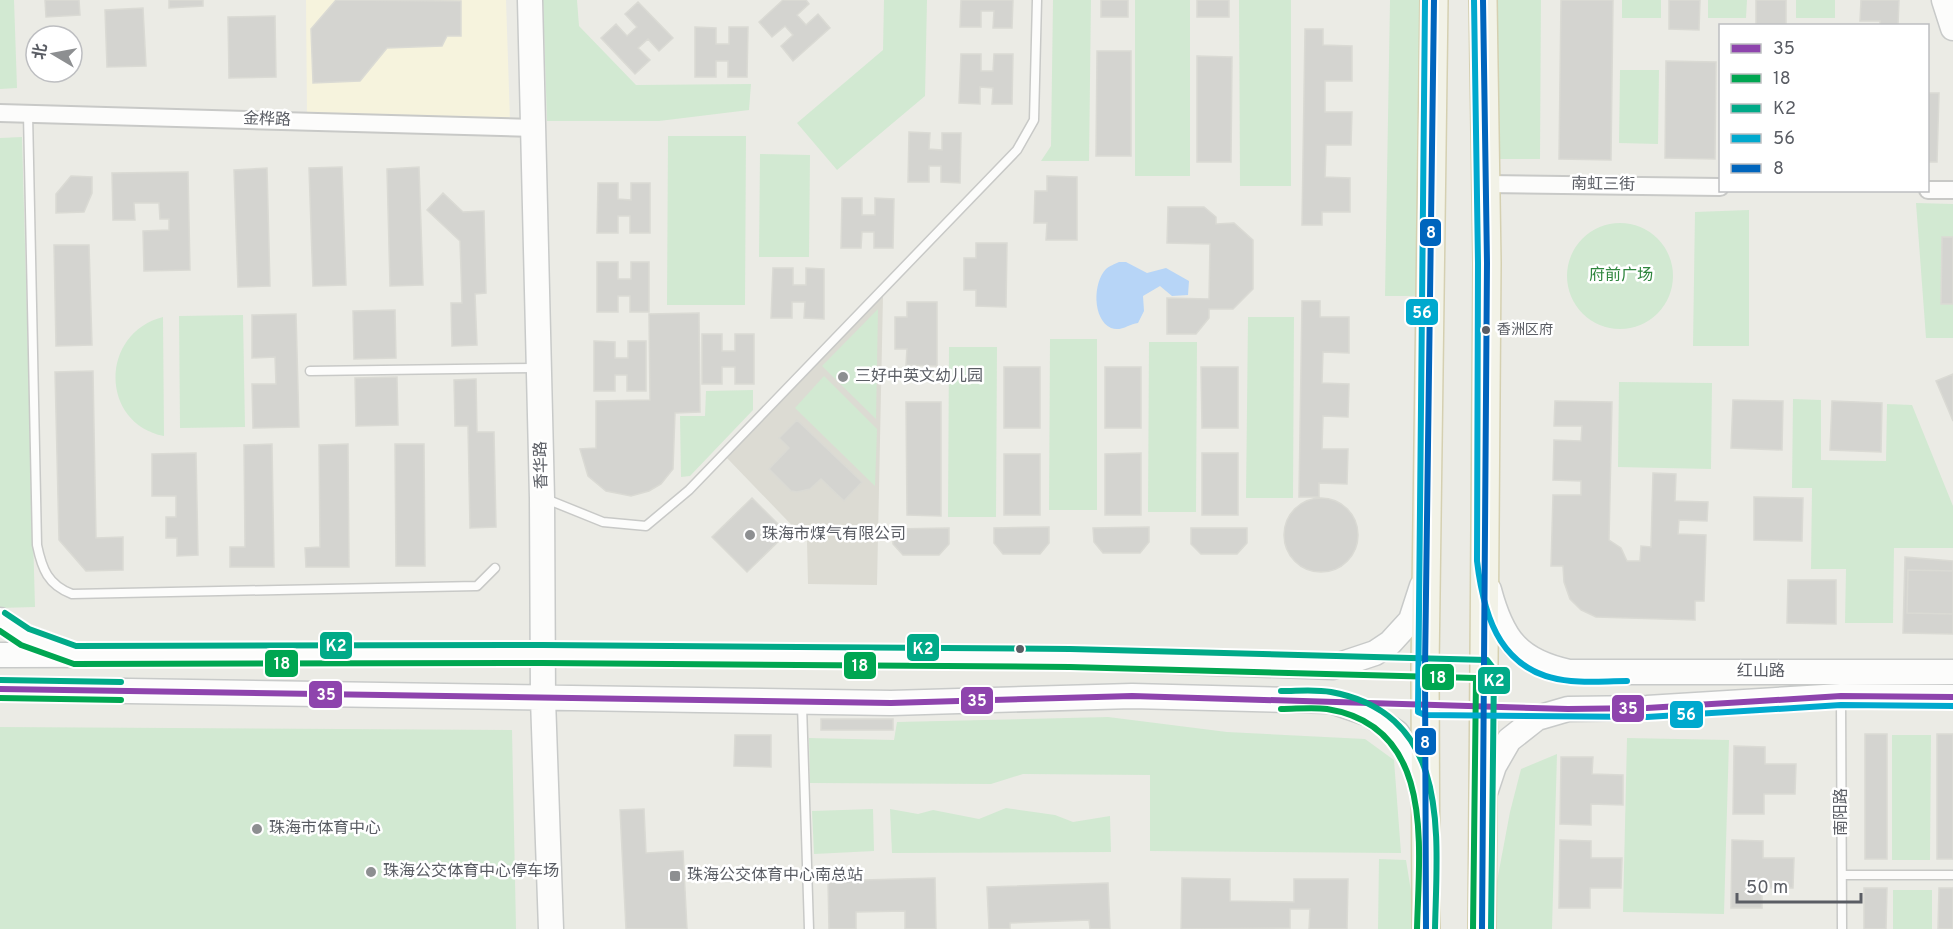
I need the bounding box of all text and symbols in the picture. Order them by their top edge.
north arrow [24,24,84,84]
legend [1719,24,1929,192]
text: 35 [1773,38,1795,61]
text: 北 [30,42,52,61]
text: 18 [1773,68,1791,91]
text: K2 [1773,98,1796,121]
street label: 金桦路 [243,109,291,131]
text: 56 [1773,128,1795,151]
text: 8 [1773,158,1784,181]
street label: 南虹三街 [1571,174,1635,196]
line badge: 8 [1419,218,1442,247]
text: 8 [1426,224,1436,244]
park label: 府前广场 [1589,266,1653,286]
line badge: 56 [1405,298,1439,326]
text: 56 [1412,304,1432,324]
place label: 香洲区府 [1497,321,1553,339]
marker: 香洲区府 [1480,324,1492,336]
place label: 三好中英文幼儿园 [855,367,983,387]
marker: 三好中英文幼儿园 [836,370,850,384]
street label: 香华路 [532,441,552,489]
place label: 珠海市煤气有限公司 [762,525,906,545]
marker: 珠海市煤气有限公司 [743,528,757,542]
line badge: K2 [319,631,353,660]
line badge: K2 [906,633,940,662]
text: K2 [325,637,347,657]
text: K2 [912,640,934,660]
unlabelled marker [1014,643,1026,655]
line badge: 18 [264,649,299,678]
line badge: 18 [843,651,877,680]
text: 18 [274,655,290,675]
text: 18 [852,657,868,677]
street label: 红山路 [1737,662,1785,682]
line badge: 18 [1421,663,1455,691]
line badge: K2 [1477,666,1511,695]
text: 18 [1430,669,1446,689]
text: K2 [1483,672,1505,692]
line badge: 35 [308,680,343,709]
text: 35 [316,686,336,706]
line badge: 35 [960,686,994,715]
text: 35 [967,692,987,712]
line badge: 35 [1611,694,1645,723]
text: 35 [1618,700,1638,720]
line badge: 56 [1669,700,1704,729]
text: 56 [1676,706,1696,726]
line badge: 8 [1414,727,1437,756]
text: 8 [1420,734,1430,754]
street label: 南阳路 [1832,788,1852,836]
place label: 珠海市体育中心 [269,819,381,839]
marker: 珠海市体育中心 [250,822,264,836]
place label: 珠海公交体育中心停车场 [383,862,559,882]
marker: 珠海公交体育中心停车场 [364,865,378,879]
place label: 珠海公交体育中心南总站 [687,866,863,886]
scale bar [1737,866,1862,904]
marker: 珠海公交体育中心南总站 [668,869,682,883]
text: 50 m [1746,877,1788,900]

